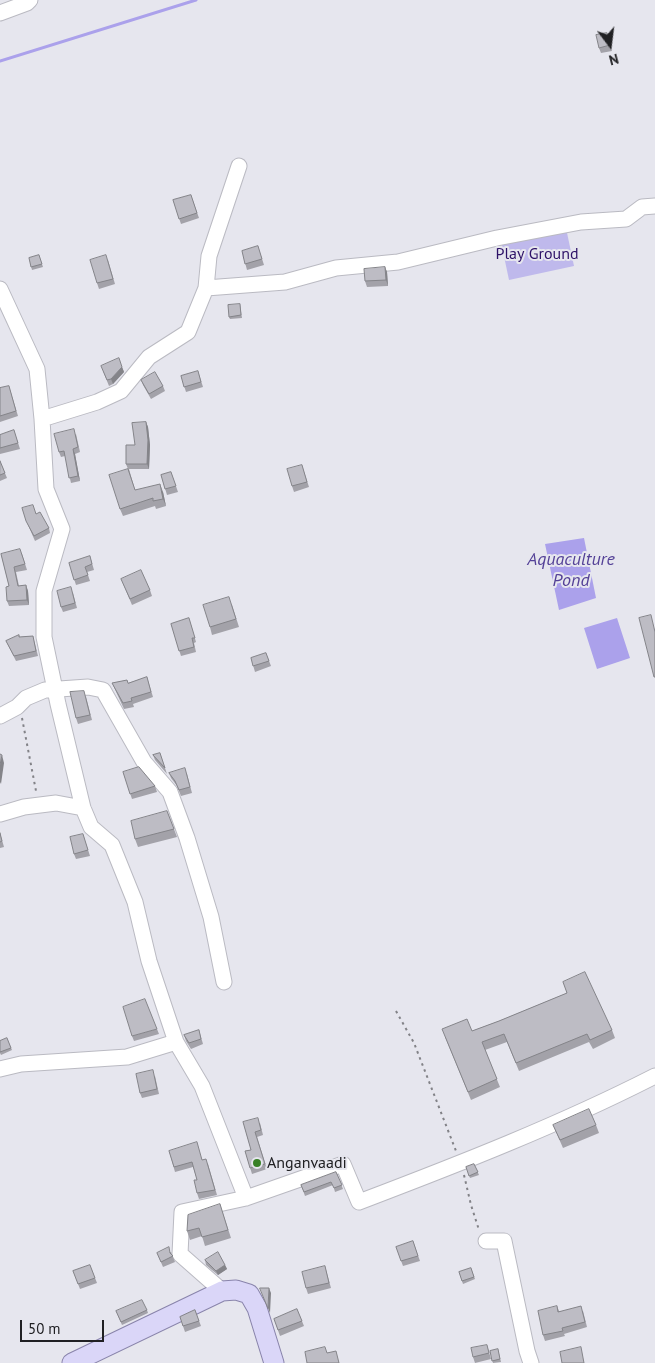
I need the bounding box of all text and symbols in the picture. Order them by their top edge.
north arrow [585,20,635,70]
text: N [607,50,621,69]
park label: Play Ground [495,244,579,264]
water label: Aquaculture Pond [527,549,615,592]
place label: Anganvaadi [267,1153,347,1173]
marker: Anganvaadi [251,1157,263,1169]
scale bar [22,1310,106,1342]
text: 50 m [28,1319,61,1338]

